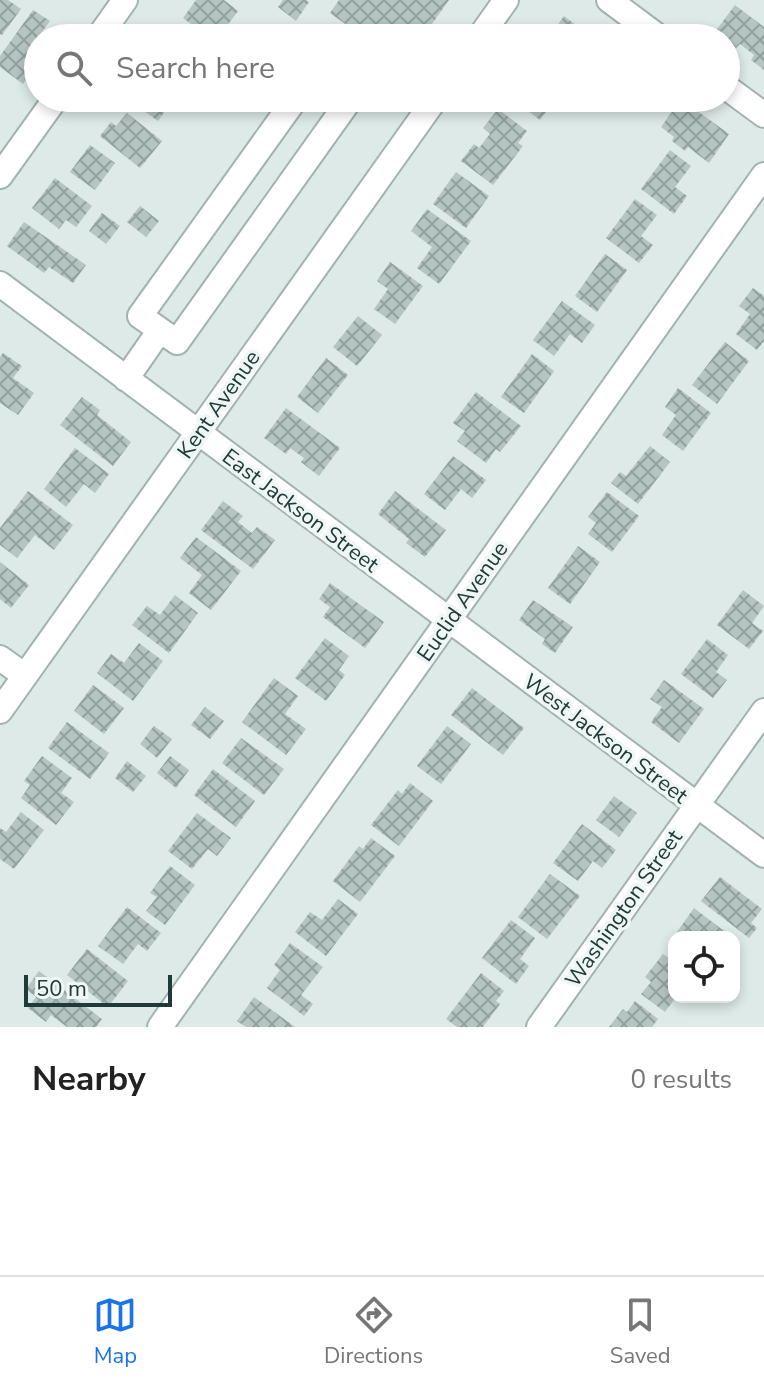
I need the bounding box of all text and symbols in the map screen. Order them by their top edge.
search box [24,24,740,112]
icon: search [52,46,96,90]
text: Search here [116,48,275,89]
street label: Kent Avenue [170,344,267,465]
street label: East Jackson Street [216,442,385,580]
street label: Euclid Avenue [410,535,515,668]
street label: West Jackson Street [517,667,694,811]
street label: Washington Street [558,823,690,993]
map controls [668,931,740,1003]
button: locate [668,931,740,1003]
scale bar [24,971,172,1007]
text: 50 m [36,974,87,1004]
text: Nearby [32,1056,146,1102]
text: 0 results [631,1062,732,1097]
tab: Map [93,1293,137,1371]
tab: Directions [324,1293,423,1371]
tab: Saved [610,1293,671,1371]

